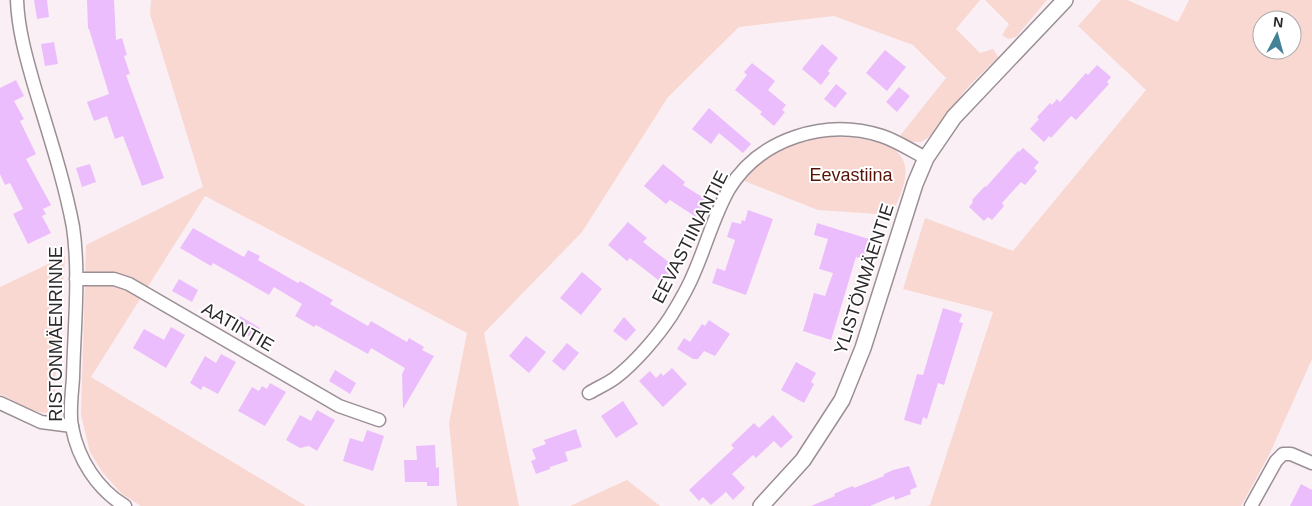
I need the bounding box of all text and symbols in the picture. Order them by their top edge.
north arrow [1252,10,1302,60]
text: N [1272,14,1284,31]
park label: Eevastiina [809,165,894,185]
street label: EEVASTIINANTIE [648,168,732,306]
street label: YLISTÖNMÄENTIE [830,201,898,357]
street label: RISTONMÄENRINNE [46,246,66,422]
street label: AATINTIE [198,298,278,356]

